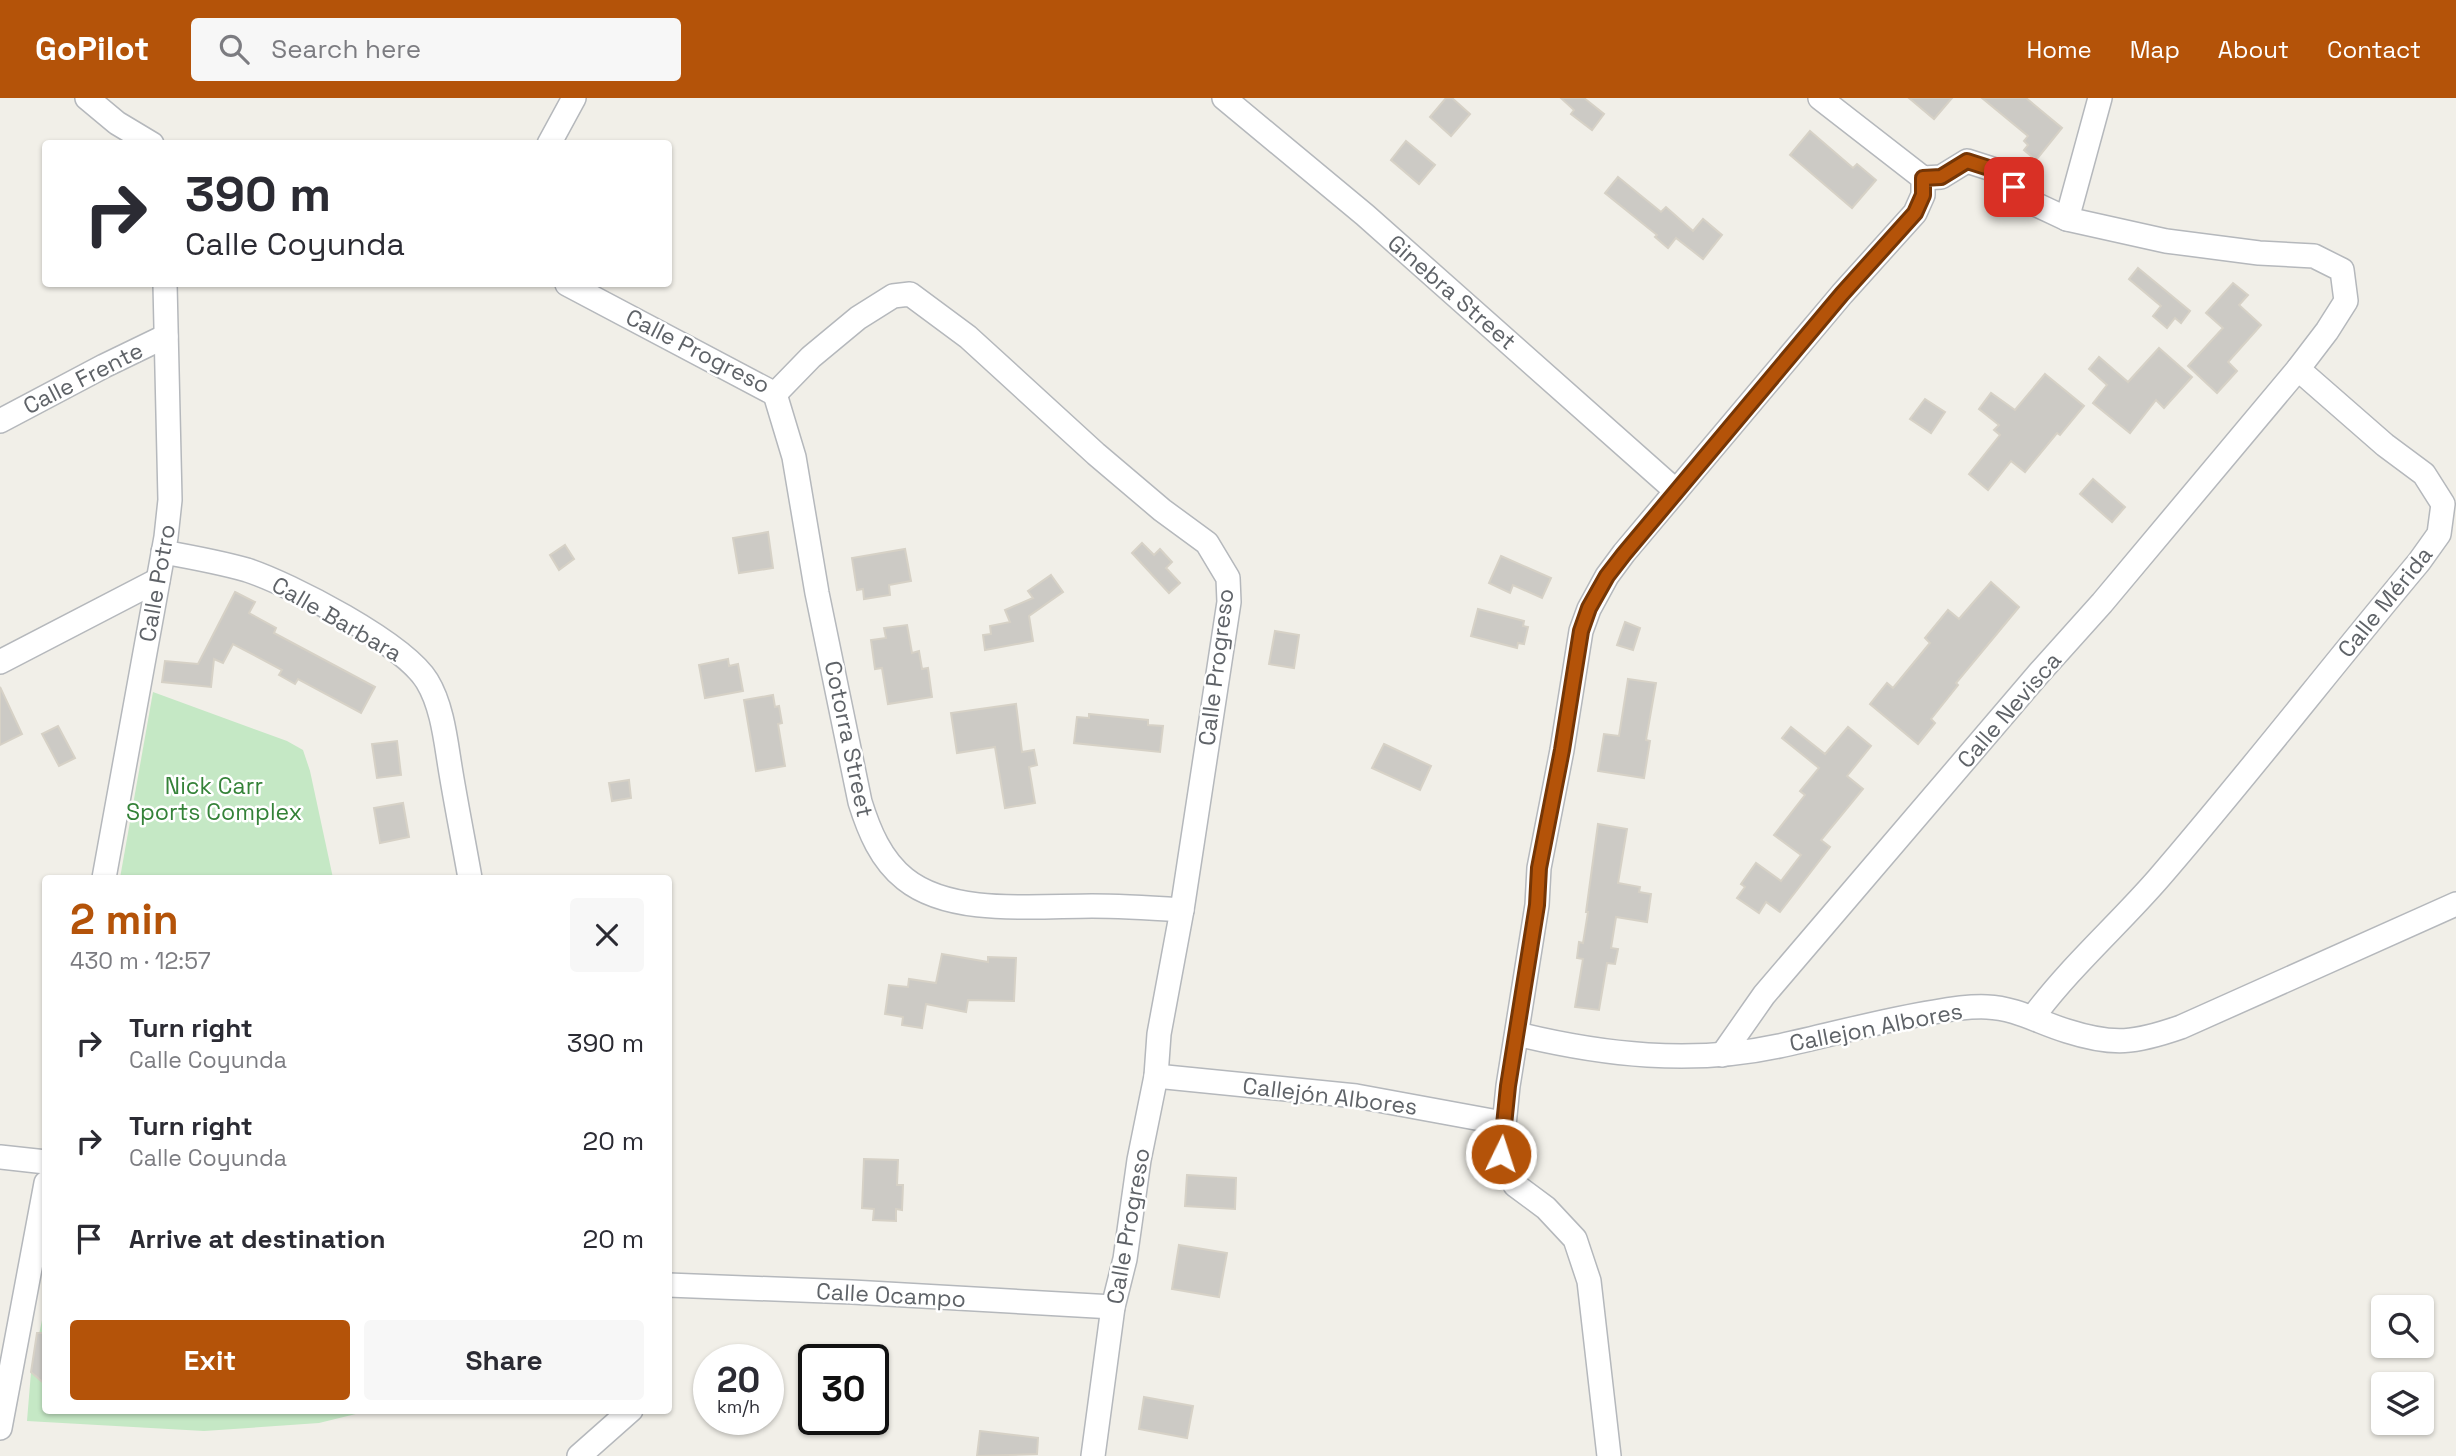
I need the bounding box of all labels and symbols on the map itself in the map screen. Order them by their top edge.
pin [1984,157,2044,217]
street label: Ginebra Street [1381,228,1523,356]
street label: Calle Progreso [621,302,775,400]
street label: Calle Frente [18,335,148,421]
street label: Calle Potro [132,522,182,644]
street label: Calle Mérida [2331,540,2439,664]
street label: Calle Barbara [267,570,407,668]
street label: Calle Progreso [1191,587,1241,747]
street label: Calle Nevisca [1950,646,2068,774]
street label: Cotorra Street [818,658,880,820]
park label: Nick Carr Sports Complex [126,771,302,827]
street label: Callejon Albores [1787,996,1965,1058]
street label: Callejón Albores [1241,1070,1419,1122]
position arrow [1464,1117,1538,1191]
street label: Calle Progreso [1100,1146,1156,1306]
street label: Calle Ocampo [815,1276,967,1314]
speed limit sign: 30 [798,1344,889,1435]

